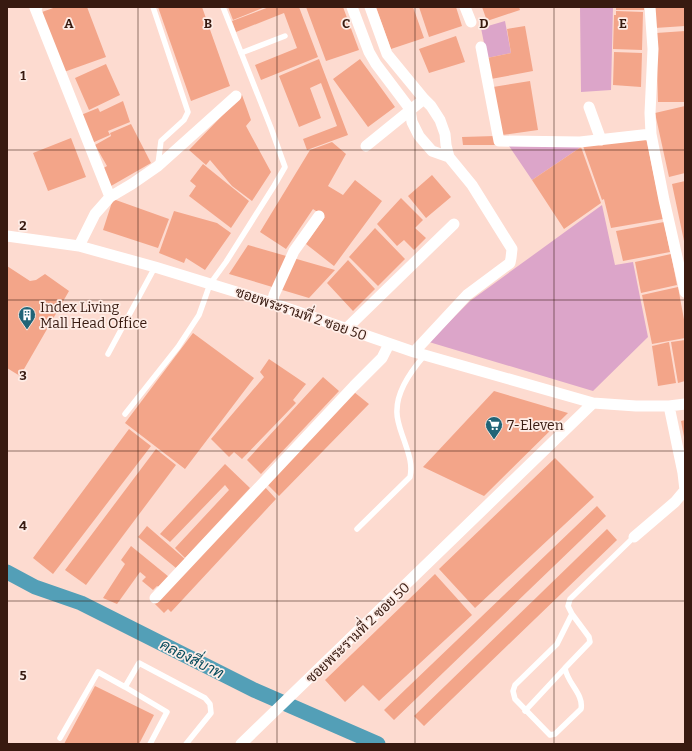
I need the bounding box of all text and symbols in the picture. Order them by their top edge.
text: A [64,16,74,31]
text: B [204,16,212,31]
text: C [342,16,350,31]
text: D [479,16,489,31]
text: E [619,16,627,31]
text: 1 [20,68,26,83]
text: 2 [19,218,27,233]
street label: ซอยพระรามที่ 2 ซอย 50 [233,280,370,344]
place label: Index Living Mall Head Office [40,299,147,332]
building icon: Index Living Mall Head Office [17,305,37,330]
text: 3 [19,368,27,383]
supermarket icon: 7-Eleven [484,415,504,440]
place label: 7-Eleven [507,417,564,434]
text: 4 [19,518,27,533]
street label: ซอยพระรามที่ 2 ซอย 50 [300,576,414,687]
water label: คลองสี่บาท [157,630,230,683]
text: 5 [19,668,27,683]

